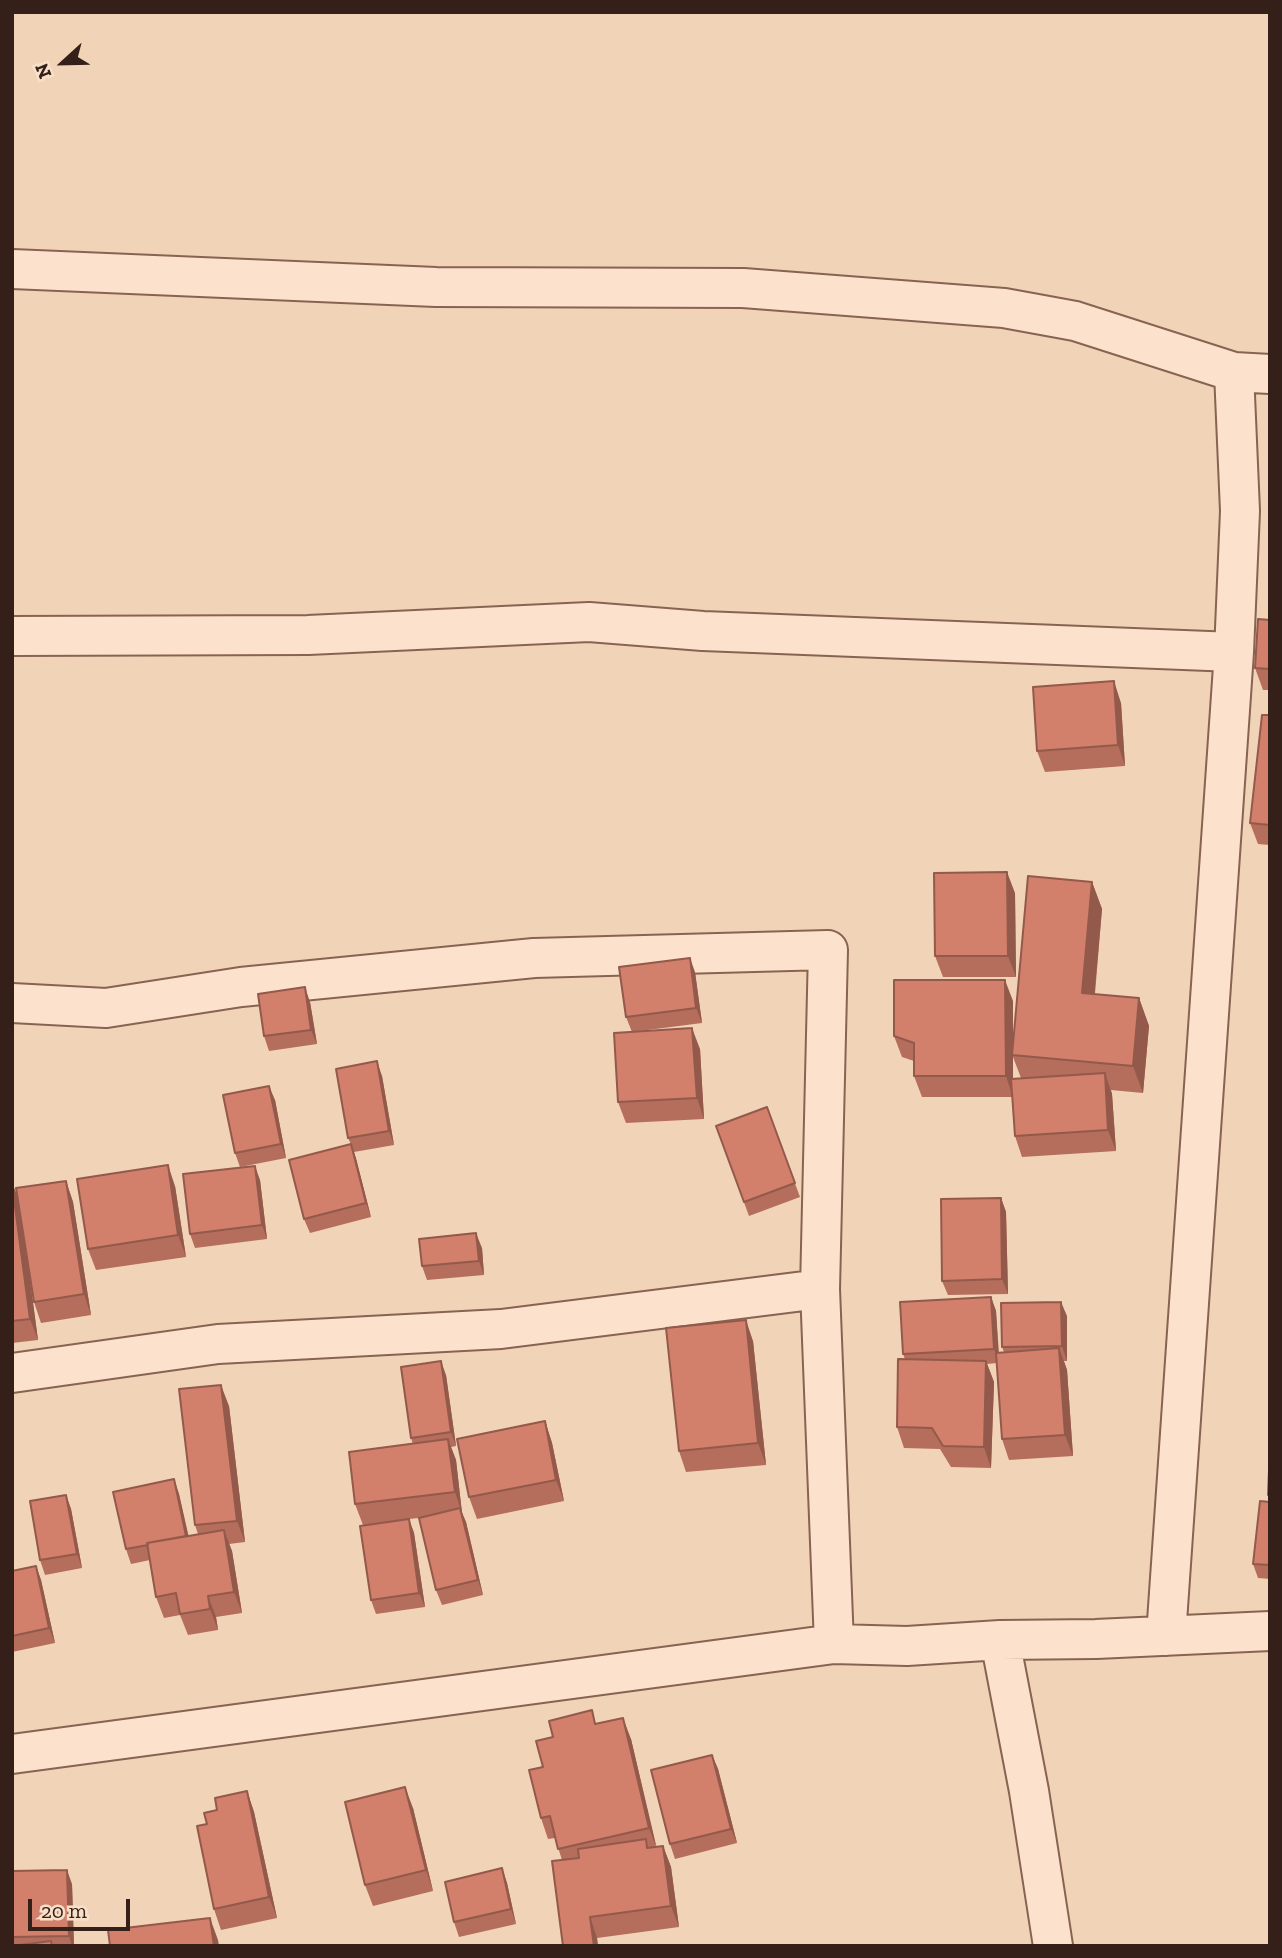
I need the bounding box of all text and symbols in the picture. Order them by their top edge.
north arrow [28,28,98,98]
text: N [30,60,56,82]
scale bar [32,1884,133,1928]
text: 20 m [41,1898,87,1923]

